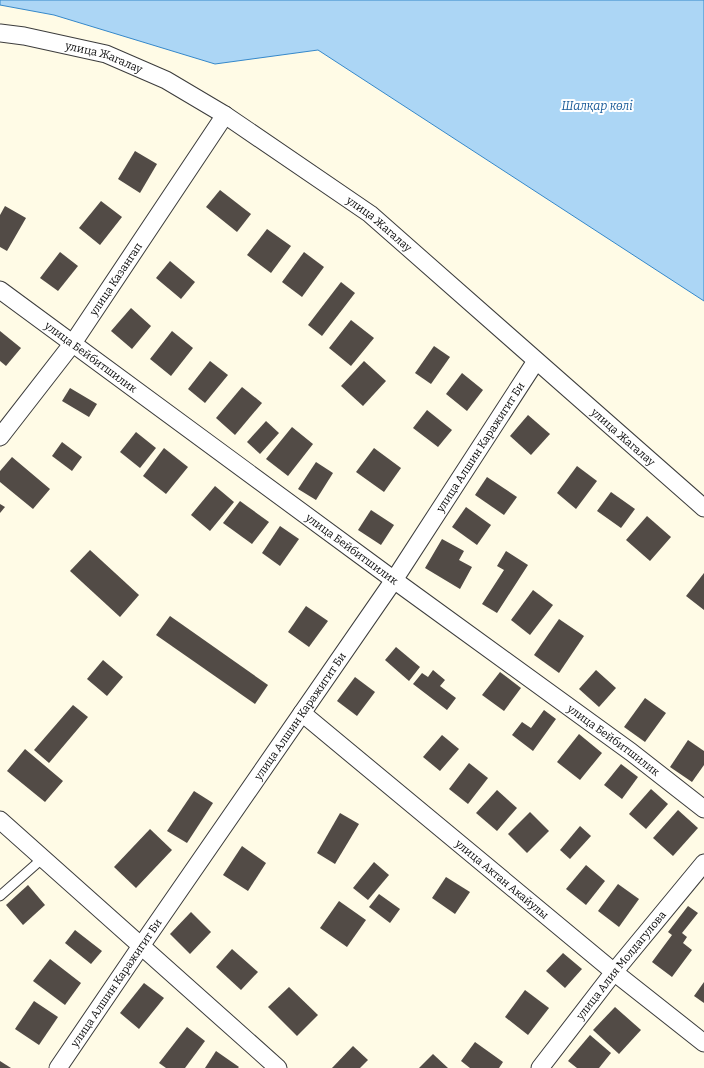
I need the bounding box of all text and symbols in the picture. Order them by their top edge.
street label: улица Жагалау [63,39,145,76]
water label: Шалқар көлі [561,99,633,113]
street label: улица Жагалау [343,193,415,254]
street label: улица Казангап [86,240,145,319]
street label: улица Бейбитшилик [42,318,140,396]
street label: улица Алшин Каражигит Би [433,380,527,515]
street label: улица Жагалау [588,405,658,468]
street label: улица Бейбитшилик [302,510,401,588]
street label: улица Алшин Каражигит Би [251,650,349,783]
street label: улица Бейбитшилик [564,701,663,779]
street label: улица Актан Акайулы [452,836,551,922]
street label: улица Алия Молдагулова [573,908,668,1023]
street label: улица Алшин Каражигит Би [67,916,164,1050]

